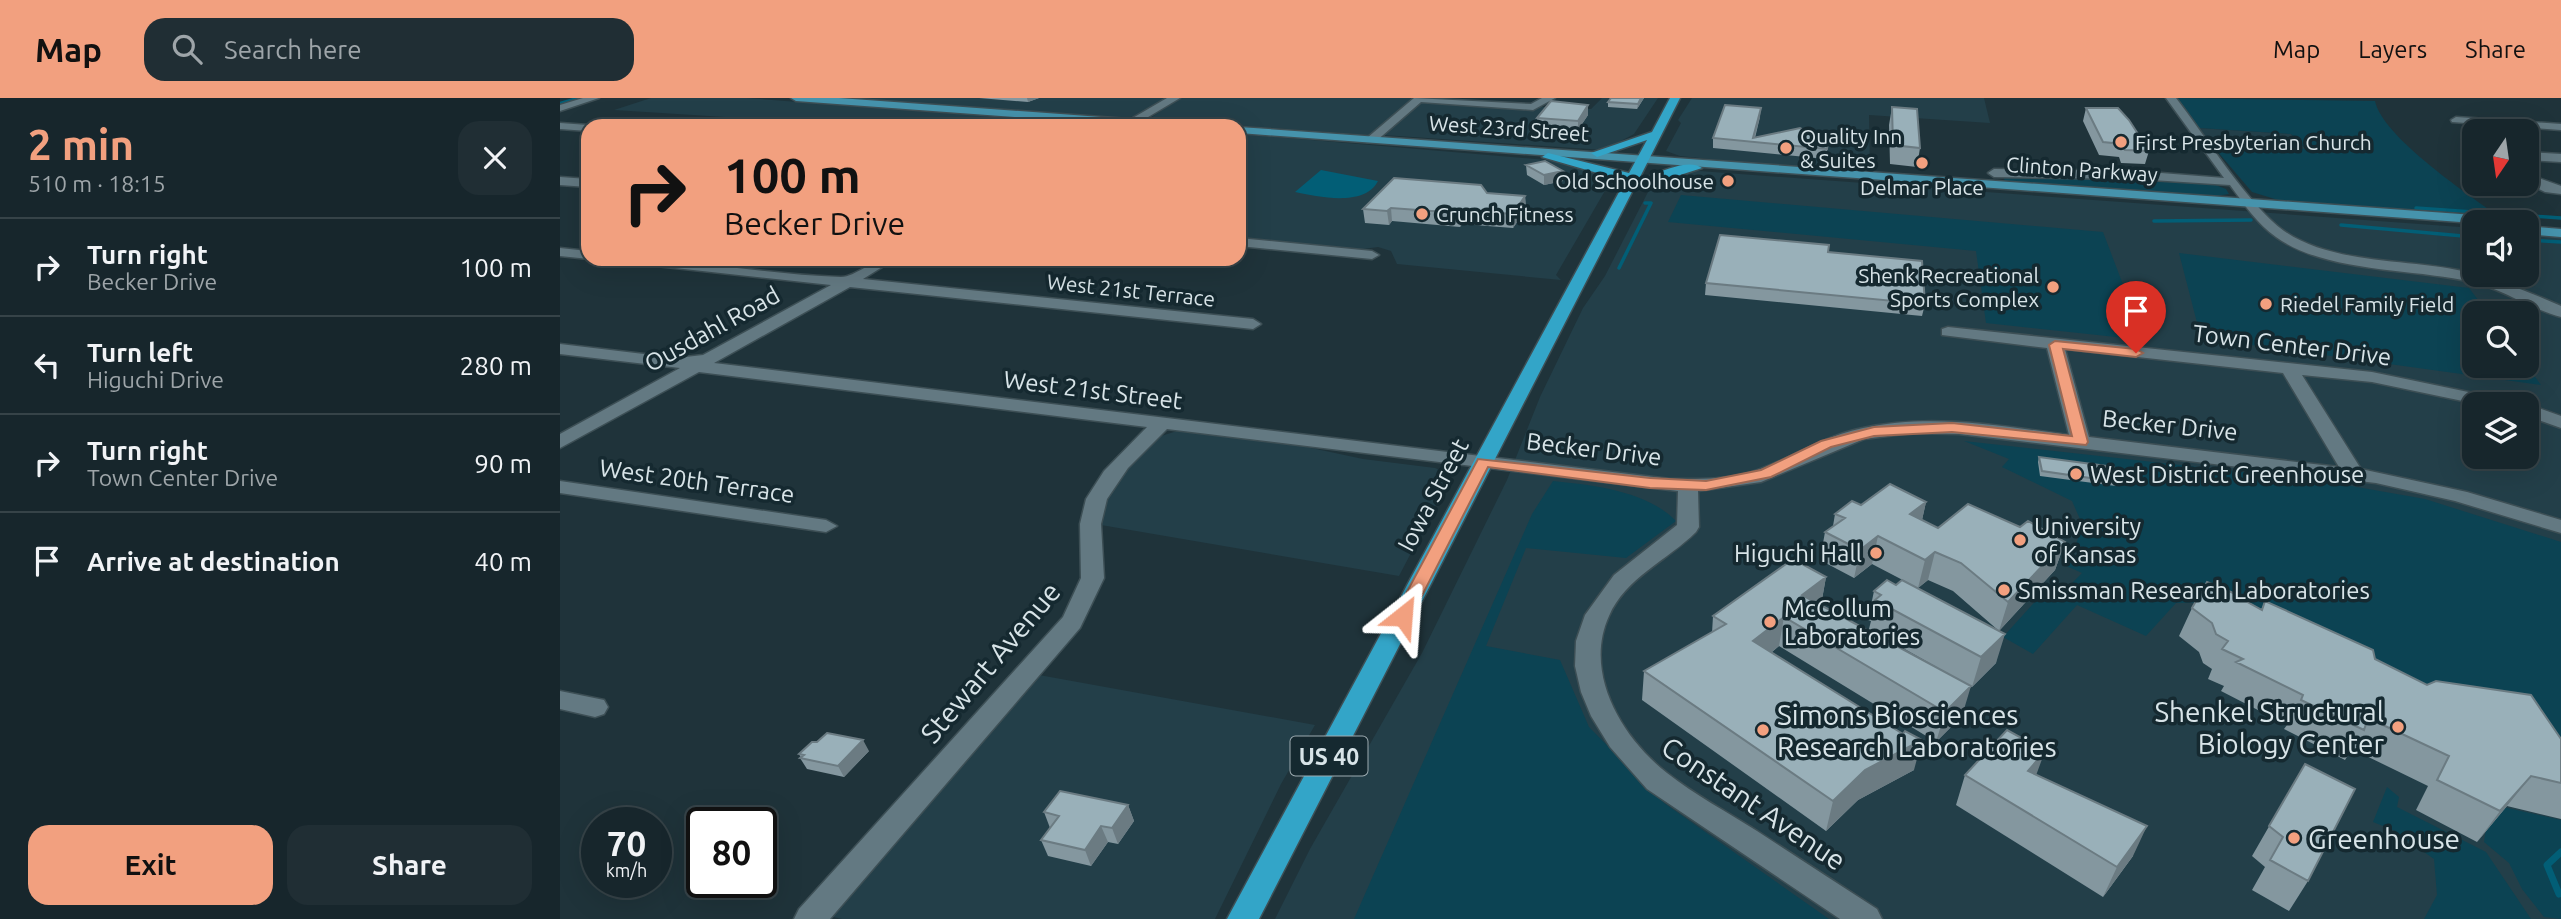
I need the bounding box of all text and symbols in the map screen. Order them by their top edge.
search box [144,18,634,81]
icon: search [168,30,206,68]
text: Map [35,31,102,68]
text: Search here [224,35,362,64]
text: Map [2273,36,2320,63]
text: Layers [2358,36,2427,63]
text: Share [2465,36,2526,63]
street label: West 23rd Street [1428,110,1590,146]
north arrow [2462,119,2539,196]
map controls [2462,119,2539,469]
text: 2 min [28,121,134,168]
button: close [458,121,532,195]
place label: Quality Inn & Suites [1800,124,1902,172]
place label: First Presbyterian Church [2135,130,2372,154]
marker: First Presbyterian Church [2113,134,2129,150]
marker: Quality Inn & Suites [1778,140,1794,156]
icon: right [609,147,700,238]
text: 100 m [724,147,861,202]
street label: Clinton Parkway [2005,152,2159,186]
marker: Delmar Place [1914,155,1930,171]
place label: Old Schoolhouse [1555,169,1714,193]
text: 510 m · 18:15 [28,171,166,196]
marker: Old Schoolhouse [1720,173,1736,189]
place label: Delmar Place [1860,175,1984,199]
place label: Crunch Fitness [1436,202,1574,226]
text: Becker Drive [724,205,905,241]
marker: Crunch Fitness [1414,206,1430,222]
button: sound [2462,210,2539,287]
text: Turn right [87,240,208,269]
icon: right [28,248,66,286]
text: 100 m [460,253,532,282]
place label: Shenk Recreational Sports Complex [1858,263,2039,311]
text: Becker Drive [87,269,217,294]
street label: West 21st Terrace [1046,269,1216,311]
marker: Shenk Recreational Sports Complex [2045,279,2061,295]
street label: Ousdahl Road [640,281,784,377]
pin [2106,281,2166,353]
icon: arrive [2117,292,2155,330]
place label: Riedel Family Field [2280,292,2454,316]
marker: Riedel Family Field [2258,296,2274,312]
button: search [2462,301,2539,378]
street label: Town Center Drive [2191,319,2393,371]
text: Turn left [87,338,193,367]
icon: left [28,346,66,384]
text: 280 m [460,351,532,380]
street label: West 21st Street [1002,366,1184,414]
text: Higuchi Drive [87,367,224,392]
button: layers [2462,392,2539,469]
street label: Becker Drive [2101,404,2239,446]
street label: Becker Drive [1525,427,1663,471]
street label: Iowa Street [1392,434,1474,556]
text: Turn right [87,436,208,465]
icon: right [28,444,66,482]
text: 90 m [474,449,532,478]
street label: West 20th Terrace [598,454,796,508]
place label: West District Greenhouse [2090,461,2364,488]
text: Town Center Drive [87,465,278,490]
marker: West District Greenhouse [2068,466,2084,482]
place label: University of Kansas [2034,513,2142,568]
marker: University of Kansas [2012,532,2028,548]
place label: Higuchi Hall [1734,540,1862,567]
icon: arrive [28,542,66,580]
marker: Higuchi Hall [1868,545,1884,561]
text: Arrive at destination [87,547,340,576]
text: 40 m [474,547,532,576]
street label: Stewart Avenue [914,576,1066,748]
place label: Smissman Research Laboratories [2018,577,2370,604]
position arrow [1366,579,1440,653]
marker: Smissman Research Laboratories [1996,582,2012,598]
place label: McCollum Laboratories [1784,595,1920,650]
marker: McCollum Laboratories [1762,614,1778,630]
place label: Shenkel Structural Biology Center [2154,696,2384,759]
place label: Simons Biosciences Research Laboratories [1777,699,2057,762]
marker: Shenkel Structural Biology Center [2390,719,2406,735]
marker: Simons Biosciences Research Laboratories [1755,722,1771,738]
street label: Constant Avenue [1656,730,1852,876]
road number: US 40 [1290,736,1368,776]
speed limit sign: 80 [686,807,777,898]
text: 70 [607,823,646,863]
place label: Greenhouse [2308,823,2460,854]
button: Exit [28,825,273,905]
button: Share [287,825,532,905]
marker: Greenhouse [2286,830,2302,846]
text: km/h [606,860,647,880]

